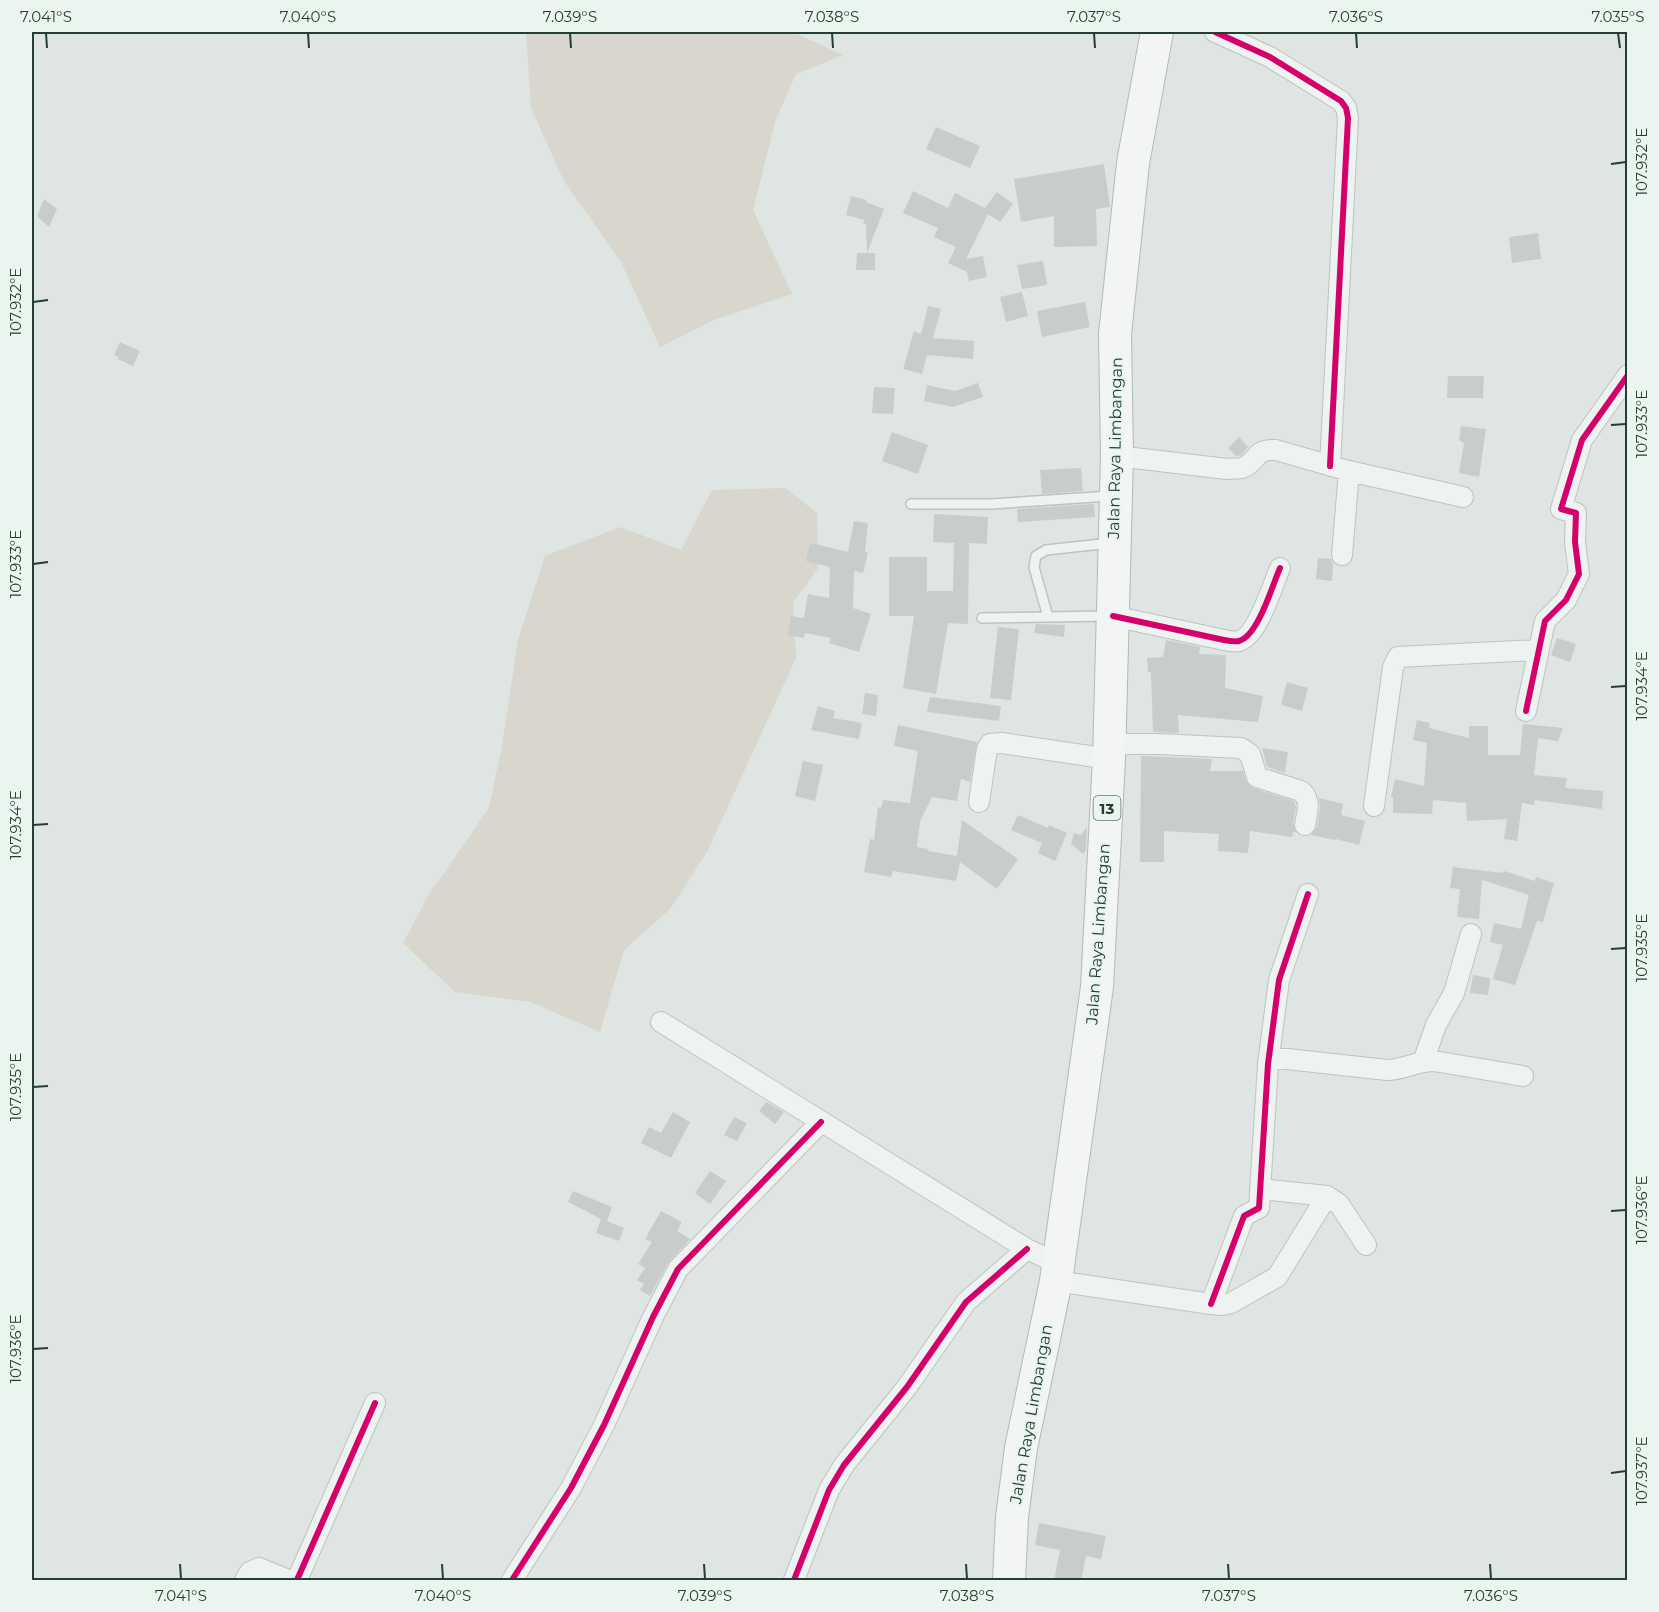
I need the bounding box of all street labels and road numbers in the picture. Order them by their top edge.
street label: Jalan Raya Limbangan [1104,357,1126,540]
road number: 13 [1094,796,1120,820]
street label: Jalan Raya Limbangan [1082,843,1114,1026]
street label: Jalan Raya Limbangan [1006,1323,1056,1506]

